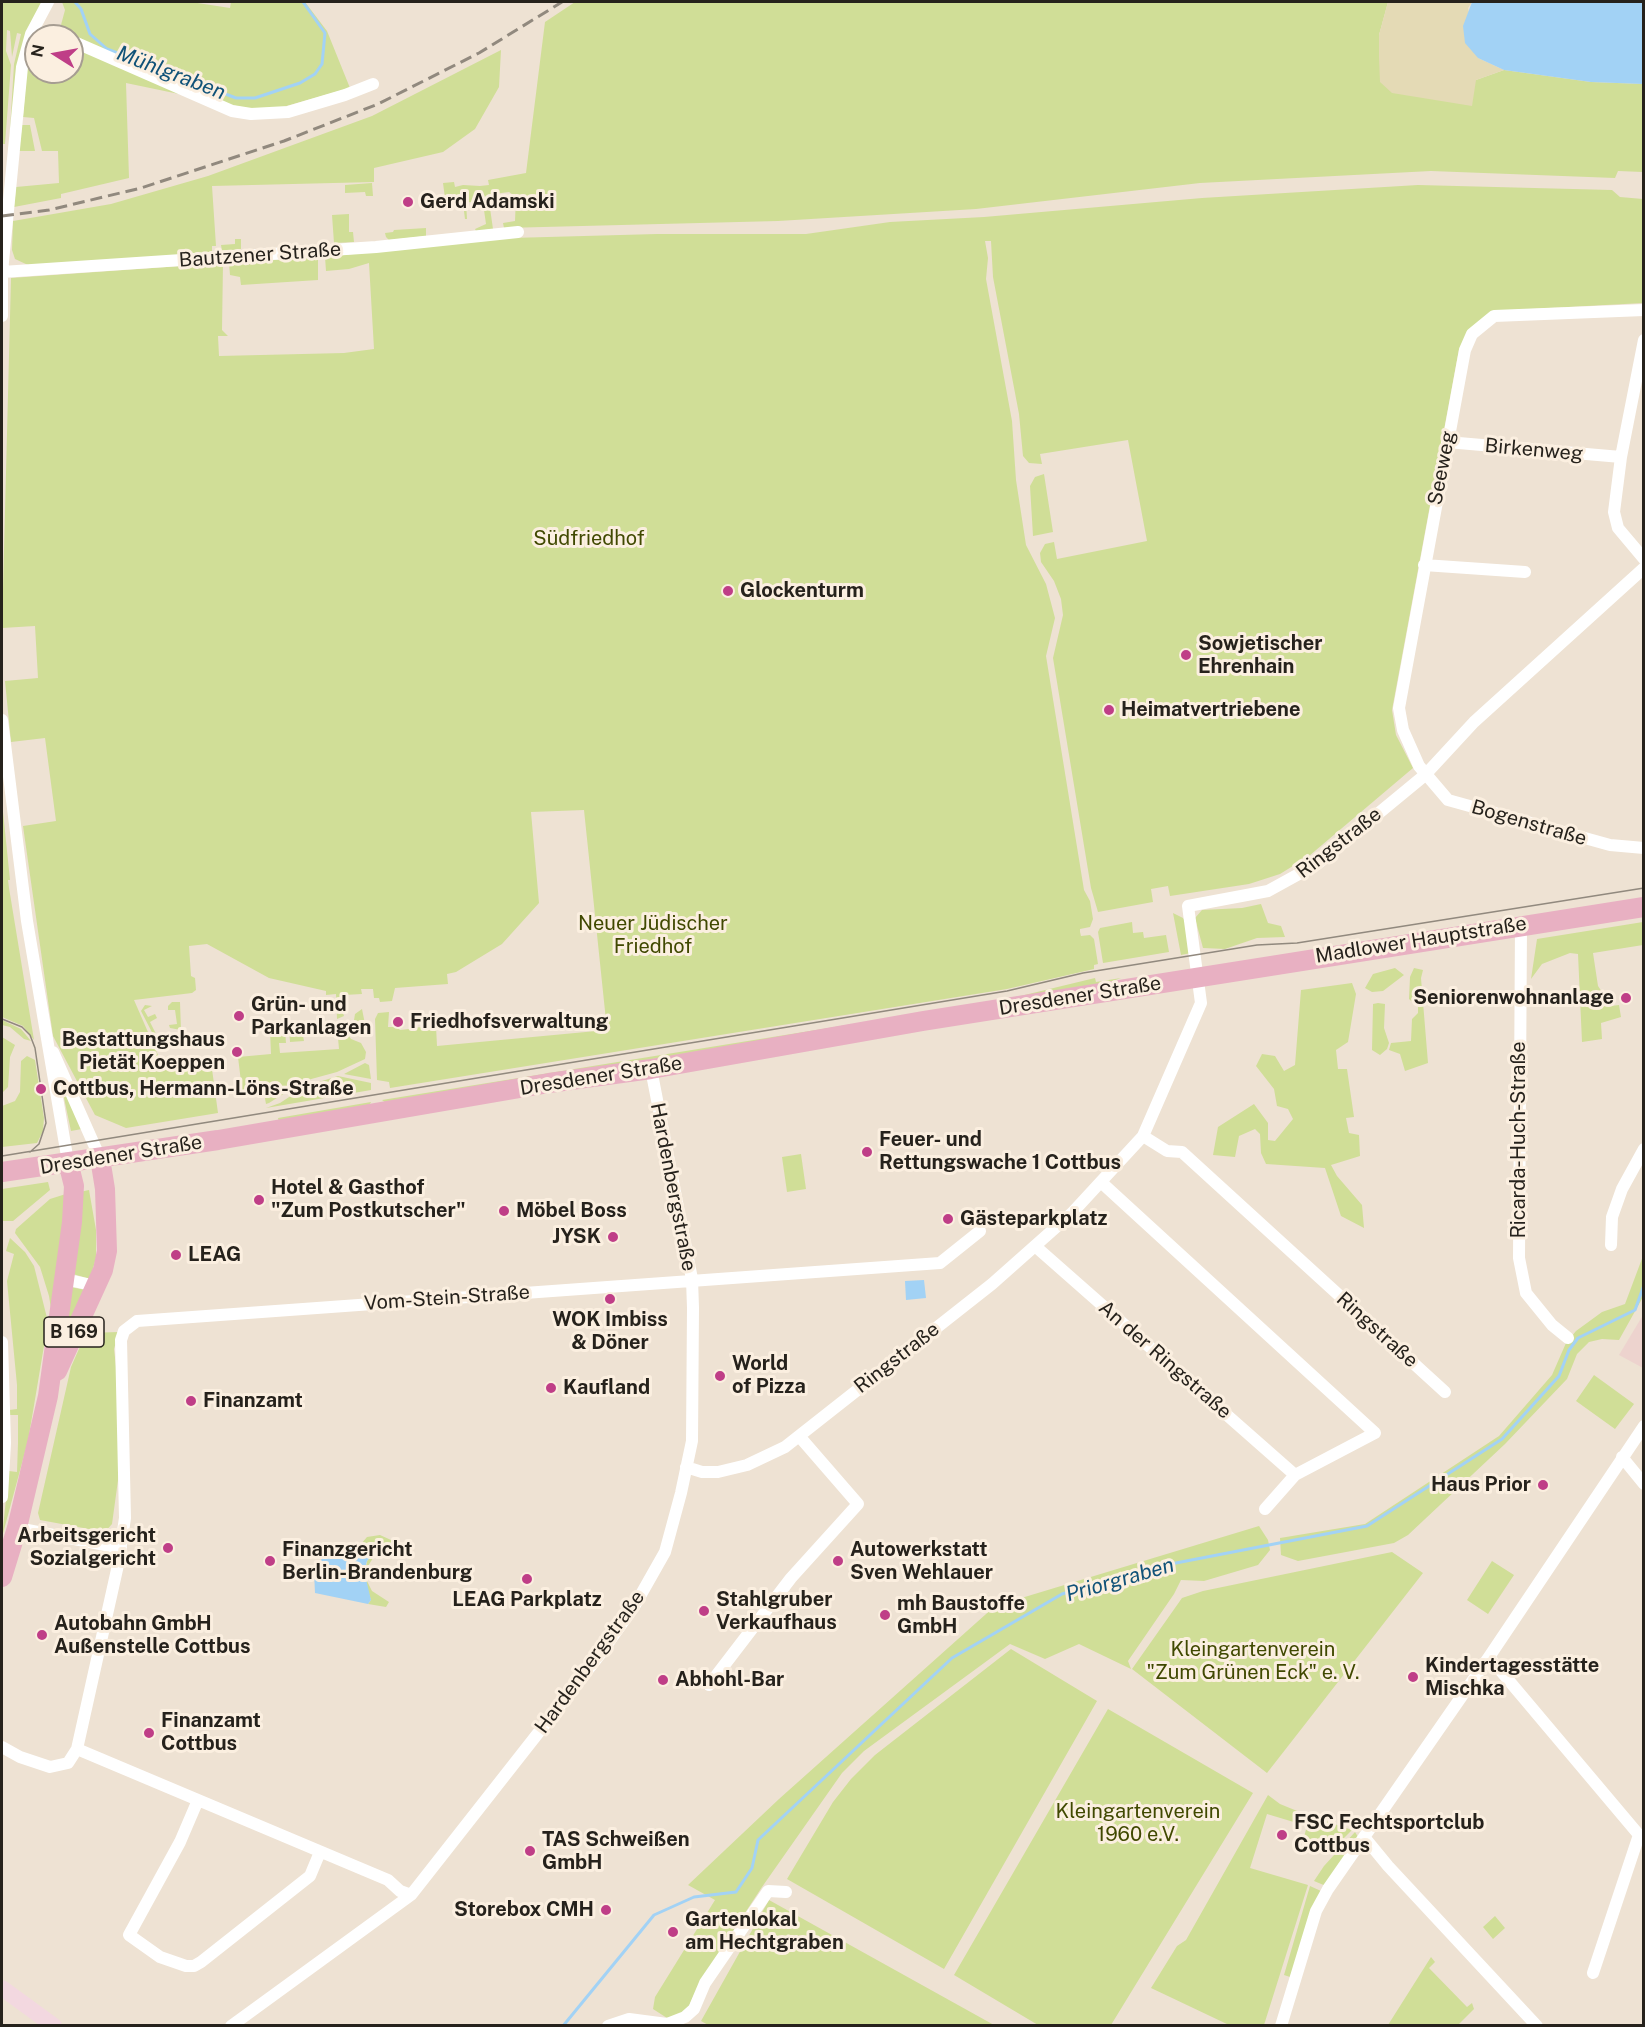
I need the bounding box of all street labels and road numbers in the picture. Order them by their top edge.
street label: Bautzener Straße [178,237,342,273]
street label: Seeweg [1423,429,1461,507]
street label: Birkenweg [1484,434,1584,466]
street label: Bogenstraße [1469,795,1589,851]
street label: Ringstraße [1292,802,1386,884]
street label: Madlower Hauptstraße [1314,911,1528,969]
street label: Dresdener Straße [997,971,1163,1021]
street label: Ricarda-Huch-Straße [1507,1041,1531,1239]
street label: Dresdener Straße [518,1051,684,1101]
street label: Hardenbergstraße [645,1101,701,1273]
street label: Dresdener Straße [38,1130,204,1180]
street label: Vom-Stein-Straße [363,1280,531,1316]
street label: Ringstraße [1331,1287,1423,1373]
street label: An der Ringstraße [1094,1296,1236,1424]
road number: B 169 [44,1317,104,1347]
street label: Ringstraße [850,1317,944,1399]
street label: Hardenbergstraße [530,1586,650,1738]

